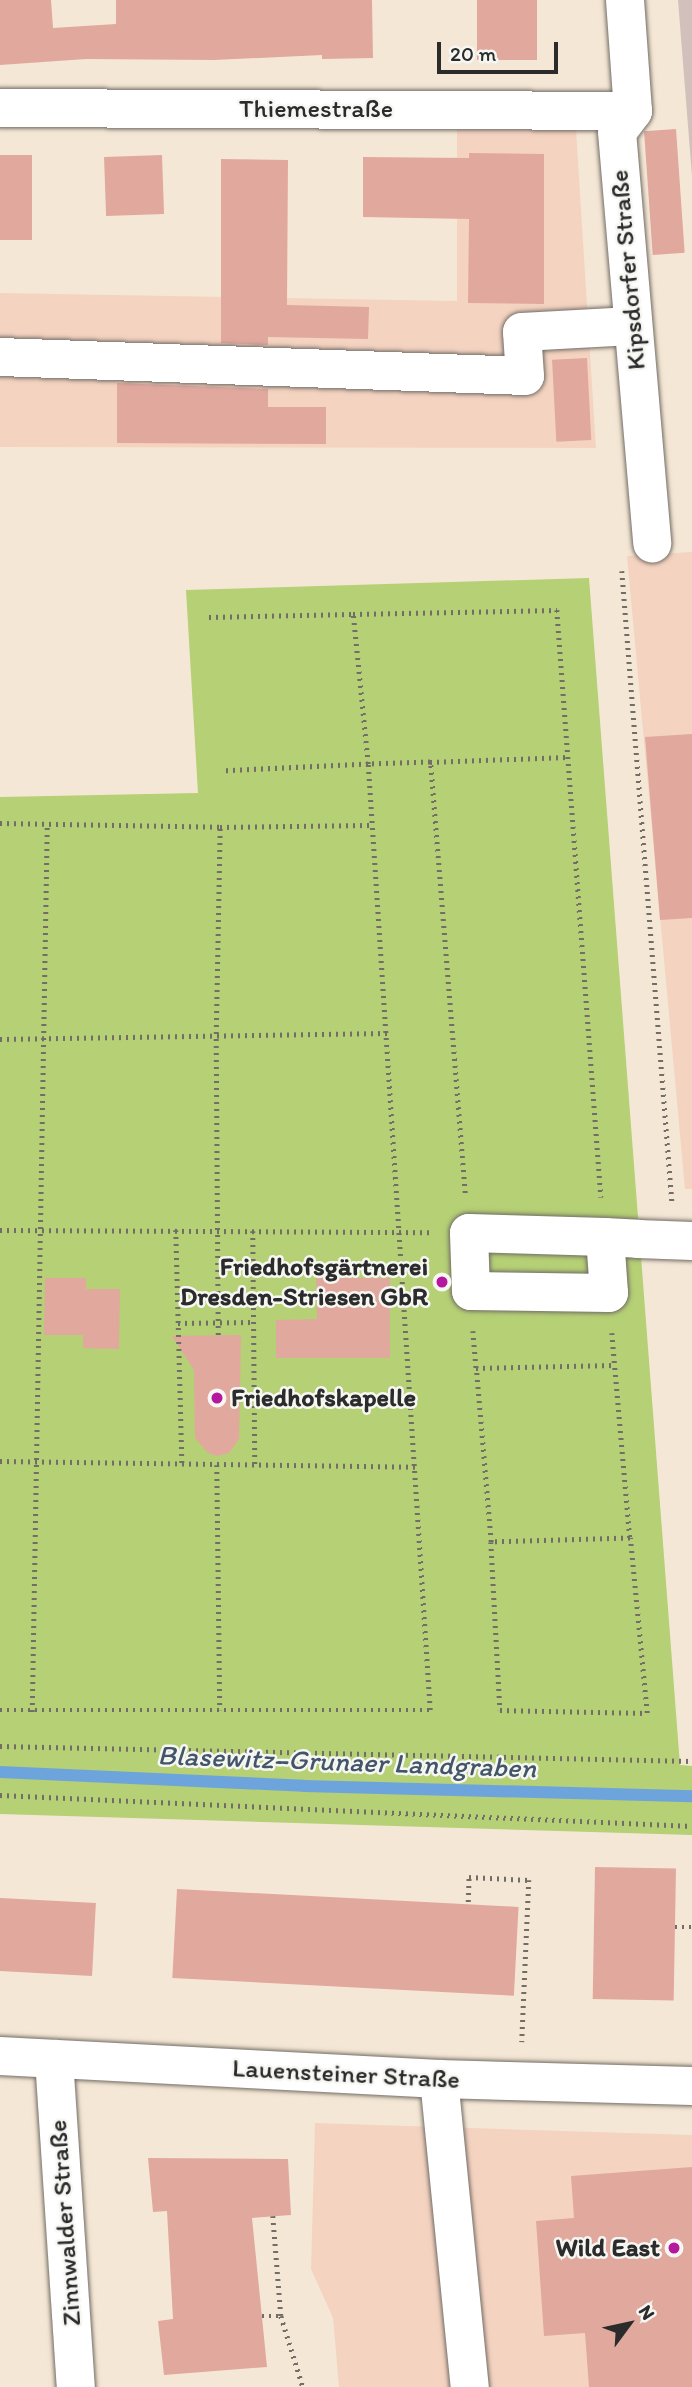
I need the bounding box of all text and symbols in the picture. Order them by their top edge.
scale bar [440,28,561,72]
text: 20 m [450,41,496,66]
street label: Thiemestraße [239,93,393,125]
street label: Kipsdorfer Straße [604,169,652,371]
place label: Friedhofsgärtnerei Dresden-Striesen GbR [180,1251,428,1312]
marker: Friedhofsgärtnerei Dresden-Striesen GbR [434,1274,450,1290]
place label: Friedhofskapelle [231,1382,416,1414]
marker: Friedhofskapelle [209,1390,225,1406]
water label: Blasewitz‐Grunaer Landgraben [157,1738,537,1784]
street label: Lauensteiner Straße [232,2052,460,2096]
street label: Zinnwalder Straße [42,2119,88,2327]
place label: Wild East [555,2232,660,2264]
marker: Wild East [666,2240,682,2256]
north arrow [594,2289,664,2359]
text: N [634,2301,660,2324]

